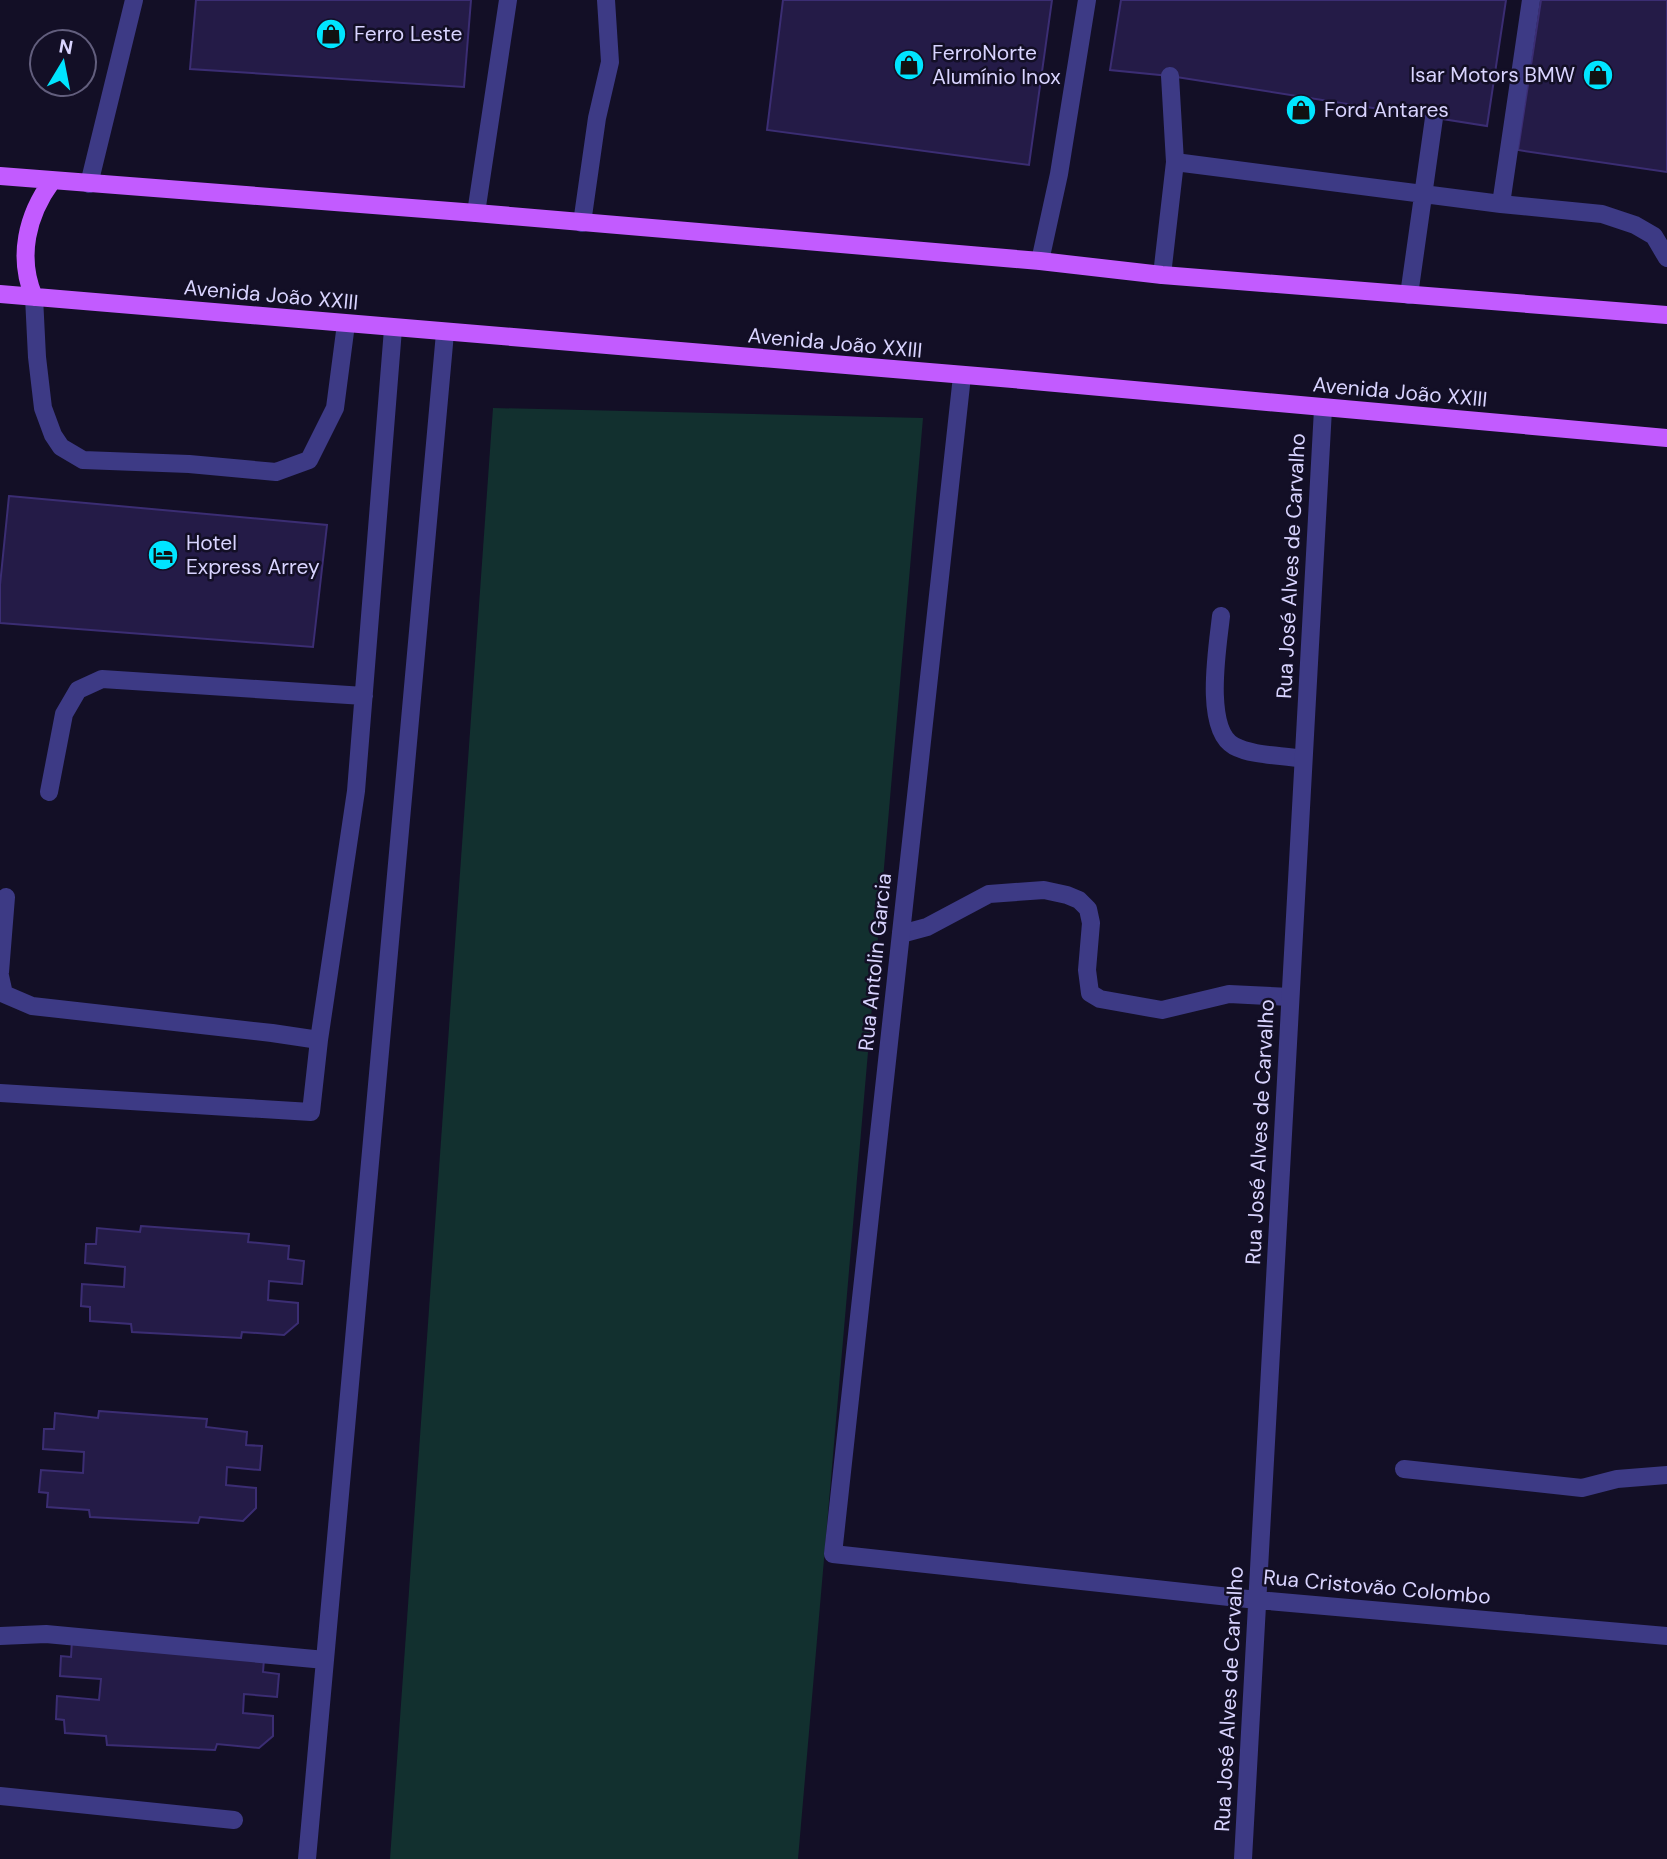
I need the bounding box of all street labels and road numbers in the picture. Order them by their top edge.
street label: Avenida João XXIII [183,273,359,317]
street label: Avenida João XXIII [747,321,923,365]
street label: Avenida João XXIII [1312,370,1488,414]
street label: Rua José Alves de Carvalho [1270,433,1312,699]
street label: Rua Antolin Garcia [852,872,898,1052]
street label: Rua José Alves de Carvalho [1239,999,1281,1265]
street label: Rua Cristovão Colombo [1262,1563,1492,1611]
street label: Rua José Alves de Carvalho [1208,1566,1250,1832]

